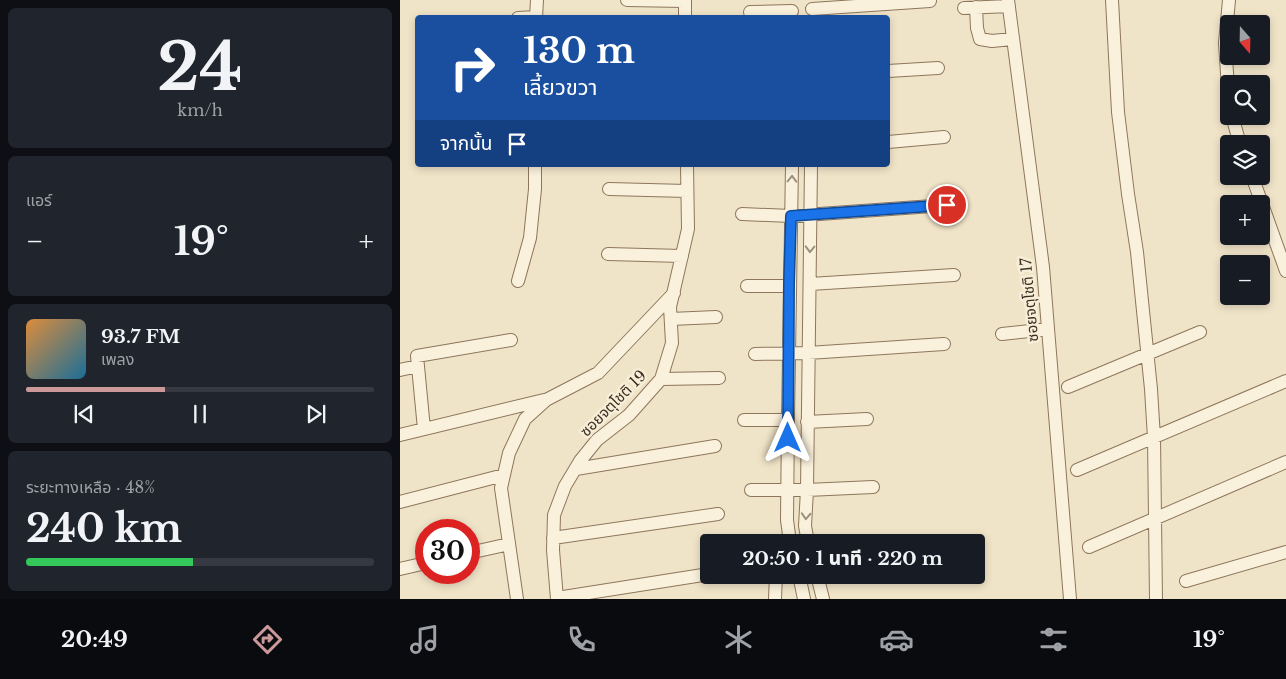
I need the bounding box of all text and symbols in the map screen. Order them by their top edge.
north arrow [1220,15,1270,65]
map controls [1220,15,1270,305]
text: 24 [157,27,243,108]
text: 130 m [523,29,635,72]
icon: right [440,35,505,100]
text: เลี้ยวขวา [523,74,598,101]
button: search [1220,75,1270,125]
text: km/h [177,100,223,120]
icon: arrive [503,130,531,158]
text: จากนั้น [440,132,493,155]
button: layers [1220,135,1270,185]
one-way arrow [786,175,797,183]
pin [926,184,968,226]
text: แอร์ [26,190,52,210]
icon: arrive [933,191,961,219]
button: + [1220,195,1270,245]
text: 19° [174,218,229,265]
text: − [26,224,44,259]
text: + [359,224,374,259]
one-way arrow [805,245,816,253]
button: − [1220,255,1270,305]
street label: ซอยจตุโชติ 17 [1016,257,1042,343]
text: 93.7 FM [101,325,180,348]
text: เพลง [101,349,134,369]
street label: ซอยจตุโชติ 19 [576,366,650,440]
icon: previous [70,400,98,428]
icon: pause [186,400,214,428]
icon: next [302,400,330,428]
position arrow [761,411,813,463]
text: ระยะทางเหลือ · 48% [26,477,155,497]
text: 240 km [26,505,182,552]
one-way arrow [800,512,811,520]
speed limit sign: 30 [415,519,480,584]
text: 20:50 · 1 นาที · 220 m [742,547,943,570]
icon: directions [250,622,285,657]
icon: music [407,622,442,657]
icon: phone [564,622,599,657]
icon: climate [721,622,756,657]
icon: car [879,622,914,657]
icon: filters [1036,622,1071,657]
text: 20:49 [61,626,128,653]
text: 19° [1193,626,1225,653]

